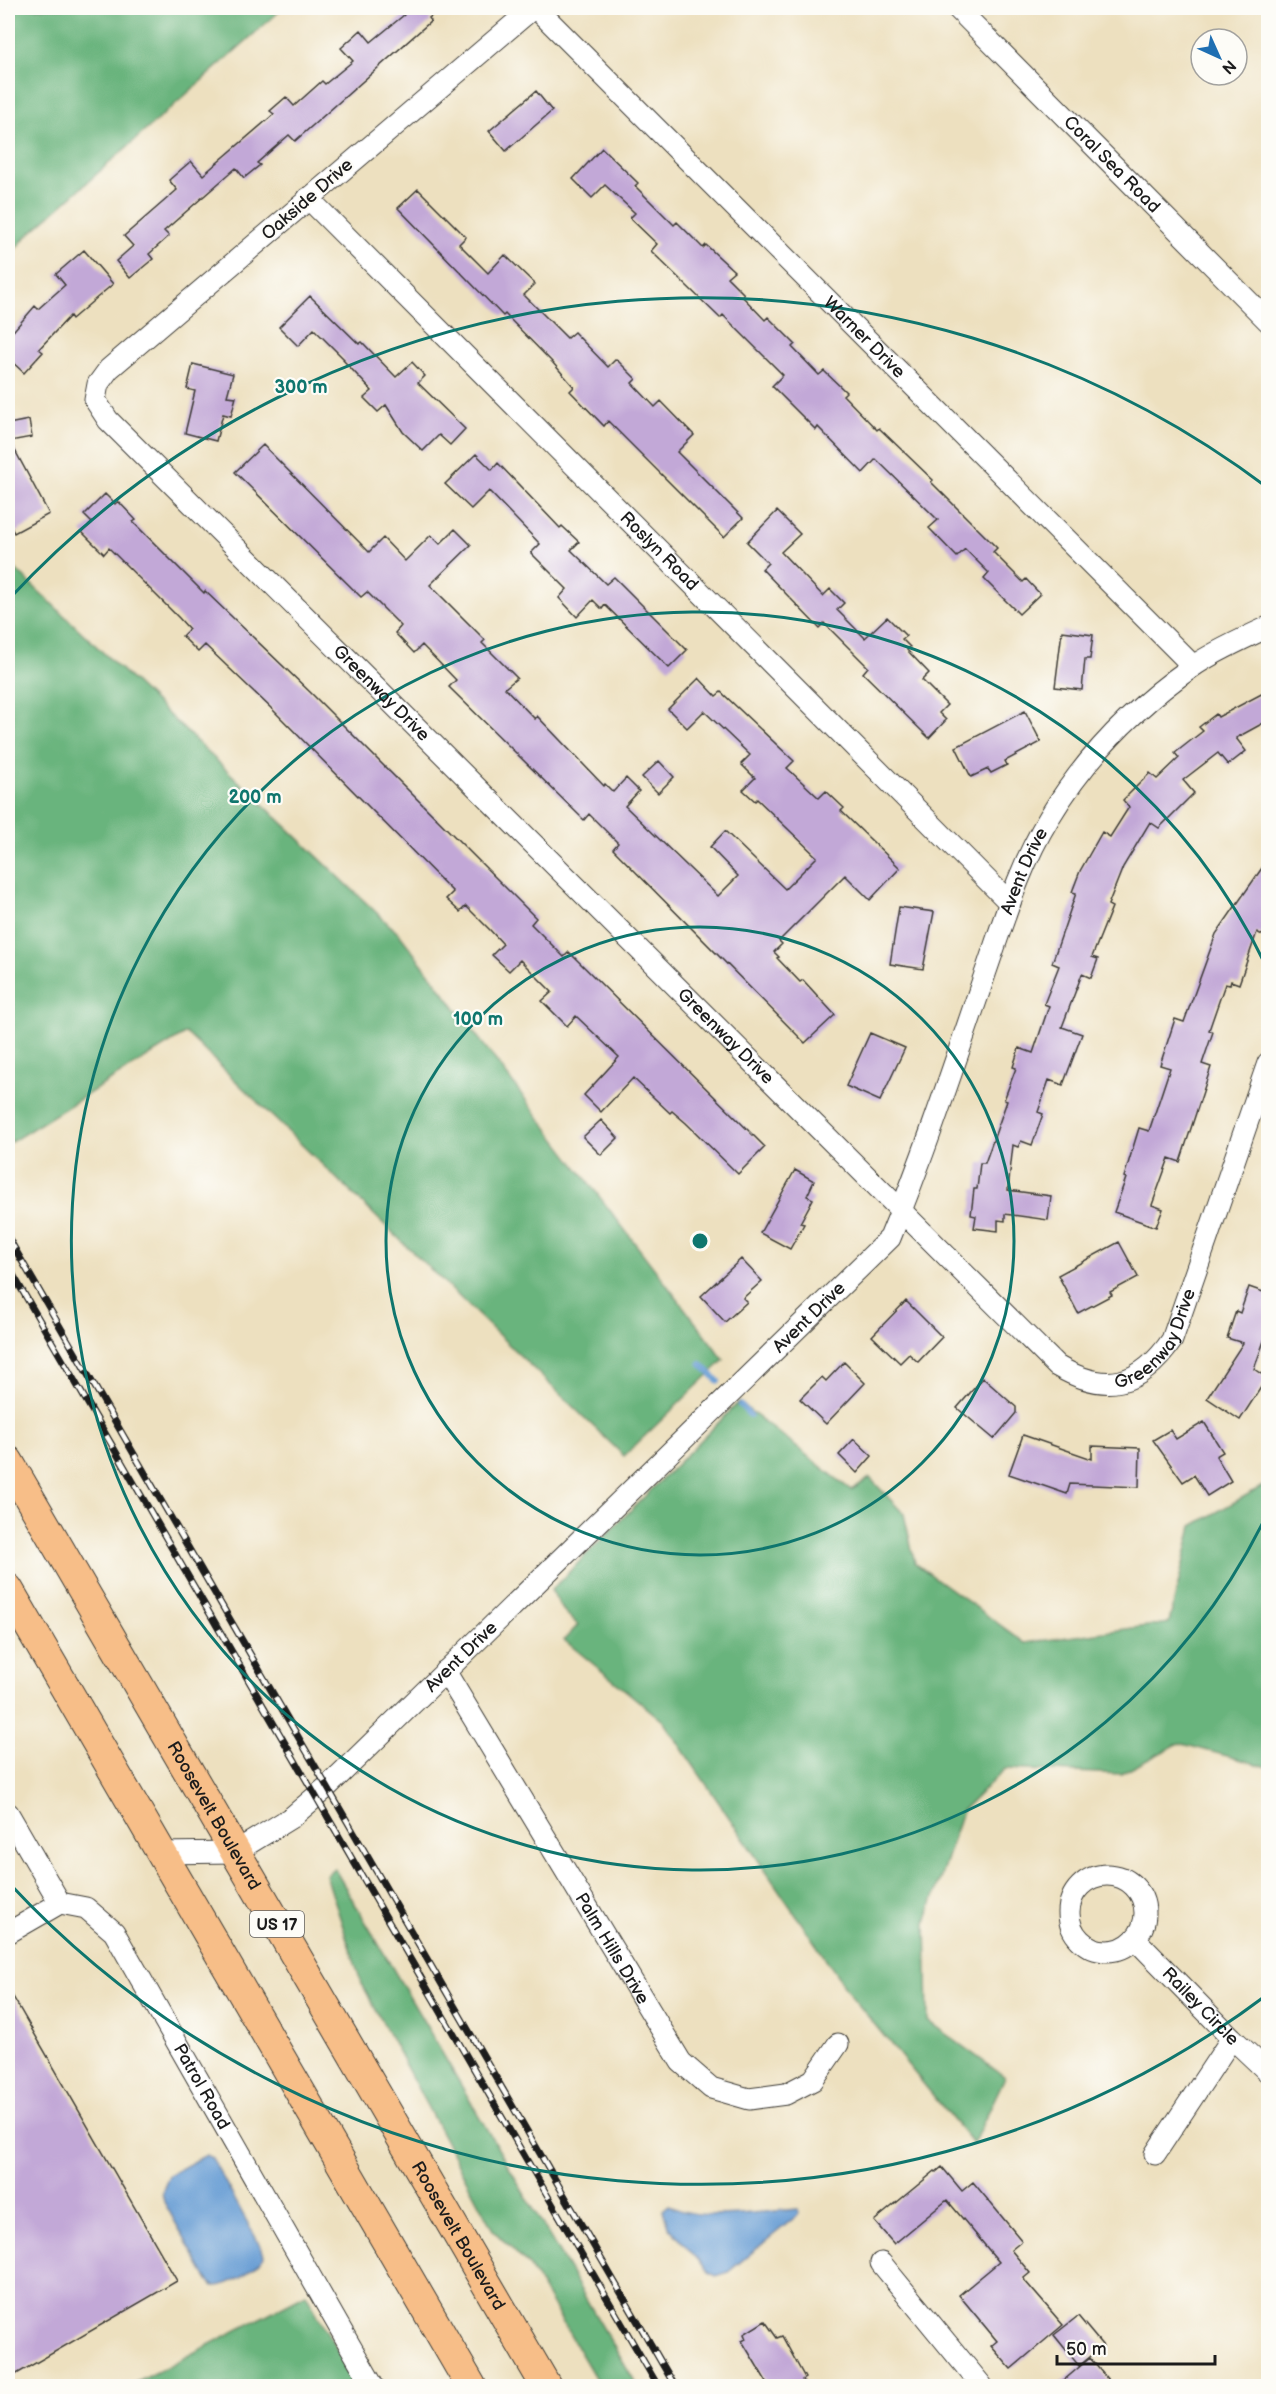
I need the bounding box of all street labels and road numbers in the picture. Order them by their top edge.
street label: Coral Sea Road [1059,112,1164,217]
street label: Oakside Drive [258,154,357,245]
street label: Warner Drive [819,292,910,383]
street label: Roslyn Road [615,507,703,595]
street label: Greenway Drive [329,641,434,746]
street label: Avent Drive [996,824,1052,917]
street label: Greenway Drive [673,984,778,1089]
street label: Avent Drive [769,1277,850,1357]
street label: Greenway Drive [1112,1286,1200,1393]
street label: Avent Drive [421,1617,502,1697]
street label: Roosevelt Boulevard [162,1738,265,1894]
street label: Palm Hills Drive [570,1889,654,2008]
road number: US 17 [250,1911,304,1937]
street label: Railey Circle [1158,1963,1243,2050]
street label: Patrol Road [169,2040,234,2133]
street label: Roosevelt Boulevard [407,2158,509,2314]

